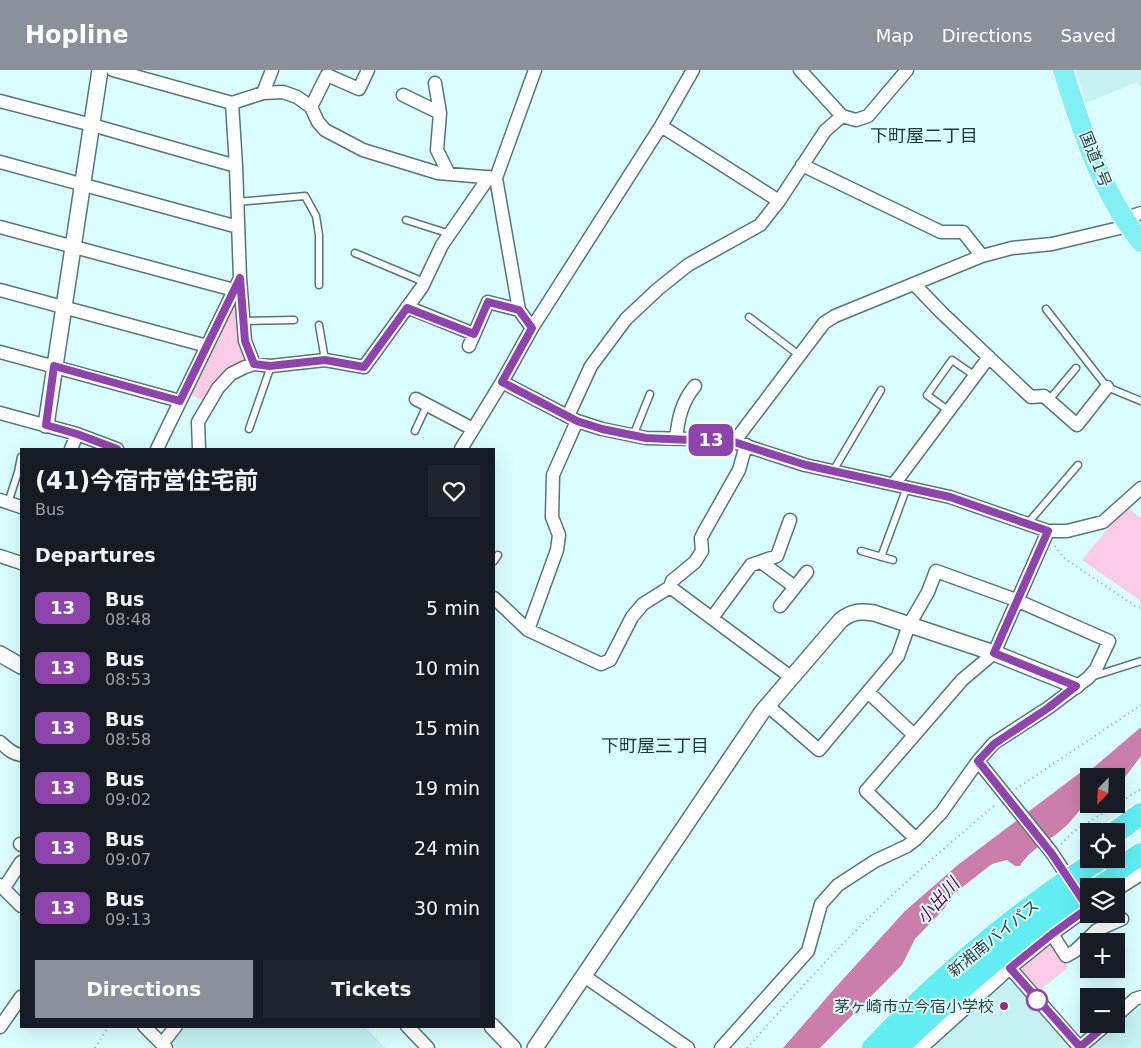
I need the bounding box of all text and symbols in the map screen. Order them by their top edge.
text: Hopline [25,21,129,49]
text: Map [876,25,914,46]
text: Directions [942,25,1032,46]
text: Saved [1060,25,1116,46]
district label: 下町屋二丁目 [870,125,978,146]
street label: 国道1号 [1076,129,1115,190]
line badge: 13 [688,424,734,456]
text: 13 [698,429,724,450]
button: heart [428,465,480,517]
text: (41)今宿市営住宅前 [35,467,258,495]
text: Bus [35,500,64,519]
text: Departures [35,544,156,566]
text: Bus [105,588,144,610]
text: 13 [50,597,75,618]
text: 5 min [426,597,480,619]
text: 08:48 [105,610,151,629]
text: Bus [105,648,144,670]
text: 13 [50,657,75,678]
text: 10 min [414,657,480,679]
text: 08:53 [105,670,151,689]
text: Bus [105,708,144,730]
text: 13 [50,717,75,738]
text: 15 min [414,717,480,739]
text: 08:58 [105,730,151,749]
district label: 下町屋三丁目 [601,735,709,756]
text: Bus [105,768,144,790]
north arrow [1080,768,1125,812]
map controls [1080,768,1125,1033]
text: 13 [50,777,75,798]
text: 19 min [414,777,480,799]
text: 09:02 [105,790,151,809]
button: locate [1080,823,1125,868]
text: Bus [105,828,144,850]
text: 13 [50,837,75,858]
text: 24 min [414,837,480,859]
text: 09:07 [105,850,151,869]
water label: 小出川 [912,872,965,928]
button: layers [1080,878,1125,923]
text: Bus [105,888,144,910]
street label: 新湘南バイパス [944,896,1043,981]
text: 13 [50,897,75,918]
text: 30 min [414,897,480,919]
text: 09:13 [105,910,151,929]
button: + [1080,933,1125,978]
button: Directions [35,960,253,1018]
button: Tickets [263,960,480,1018]
button: − [1080,988,1125,1033]
unlabelled marker [1026,989,1048,1011]
place label: 茅ヶ崎市立今宿小学校 [834,997,994,1016]
marker: 茅ヶ崎市立今宿小学校 [998,1000,1010,1012]

